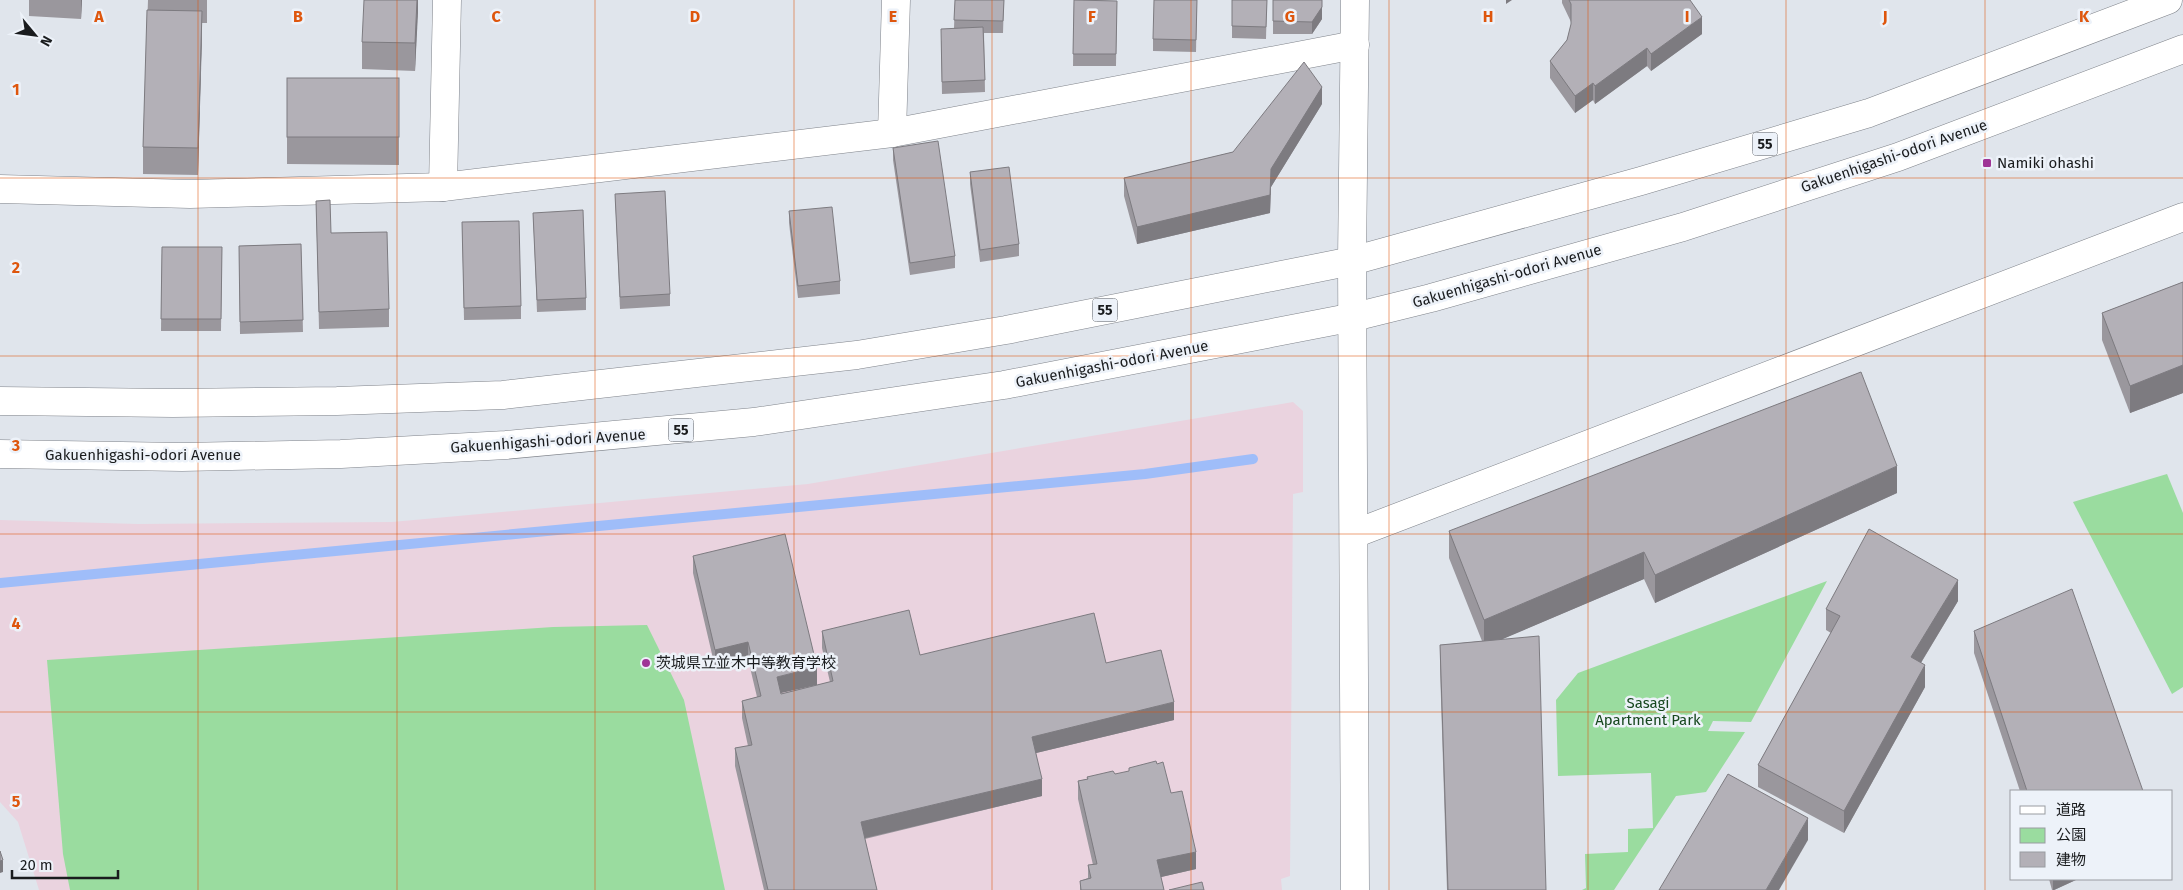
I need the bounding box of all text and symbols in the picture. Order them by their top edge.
text: A [93,7,104,26]
text: B [293,7,303,26]
text: C [491,7,501,26]
text: D [690,7,700,26]
text: E [889,7,897,26]
text: F [1088,7,1096,26]
text: G [1285,7,1295,26]
text: H [1483,7,1493,26]
text: I [1685,7,1689,26]
text: J [1881,7,1888,26]
text: K [2079,7,2090,26]
north arrow [10,10,60,60]
text: N [36,33,56,49]
text: 1 [12,80,20,99]
street label: Gakuenhigashi-odori Avenue [1799,116,1989,196]
road number: 55 [1752,132,1778,156]
place label: Namiki ohashi [1997,154,2094,172]
marker: Namiki ohashi [1981,157,1993,169]
street label: Gakuenhigashi-odori Avenue [1410,240,1604,312]
text: 2 [12,258,20,277]
road number: 55 [1092,298,1118,322]
street label: Gakuenhigashi-odori Avenue [1014,336,1210,392]
road number: 55 [668,418,694,442]
street label: Gakuenhigashi-odori Avenue [450,425,646,457]
text: 3 [11,436,20,455]
street label: Gakuenhigashi-odori Avenue [45,446,241,464]
text: 4 [11,614,21,633]
place label: 茨城県立並木中等教育学校 [656,654,836,672]
marker: 茨城県立並木中等教育学校 [640,657,652,669]
park label: Sasagi Apartment Park [1595,694,1701,729]
legend [2010,790,2173,880]
text: 5 [12,792,21,811]
text: 道路 [2056,801,2086,819]
text: 公園 [2056,826,2086,844]
scale bar [12,848,119,880]
text: 建物 [2056,851,2086,869]
text: 20 m [20,856,53,874]

